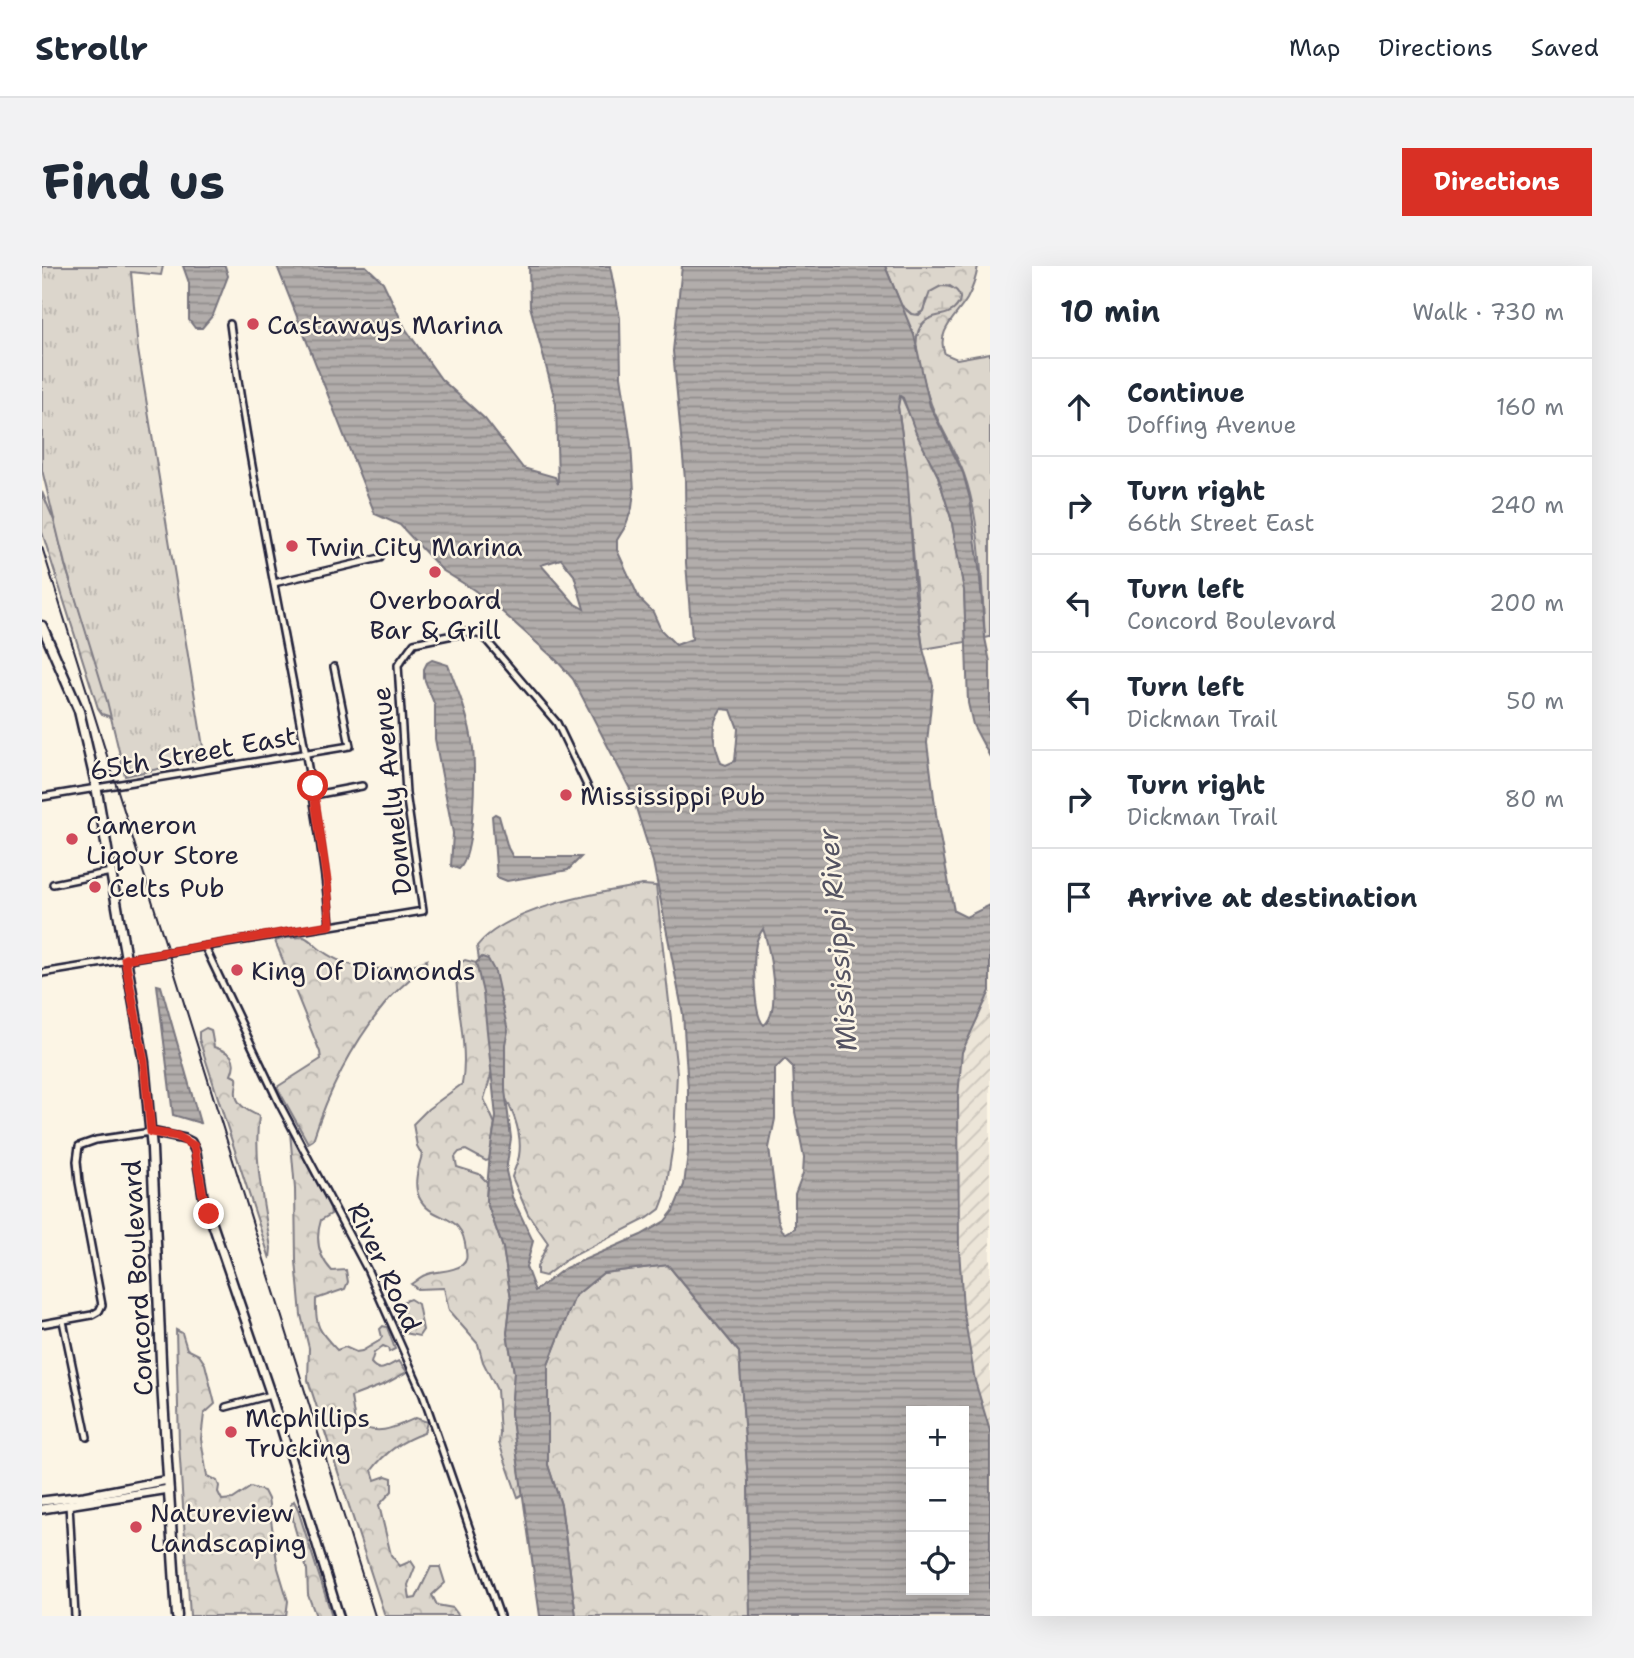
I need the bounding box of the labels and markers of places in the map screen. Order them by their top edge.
place label: Castaways Marina [267,307,503,342]
marker: Castaways Marina [245,316,261,332]
place label: Twin City Marina [306,529,522,564]
marker: Twin City Marina [284,538,300,554]
marker: Overboard Bar & Grill [427,564,443,580]
place label: Overboard Bar & Grill [369,582,501,647]
place label: Mississippi Pub [580,778,765,813]
marker: Mississippi Pub [558,787,574,803]
place label: Cameron Liqour Store [86,807,239,872]
marker: Cameron Liqour Store [64,831,80,847]
place label: Celts Pub [109,870,225,905]
marker: Celts Pub [87,879,103,895]
place label: King Of Diamonds [251,953,476,988]
marker: King Of Diamonds [229,962,245,978]
place label: Mcphillips Trucking [245,1400,370,1465]
marker: Mcphillips Trucking [223,1424,239,1440]
place label: Natureview Landscaping [150,1495,307,1560]
marker: Natureview Landscaping [128,1519,144,1535]

